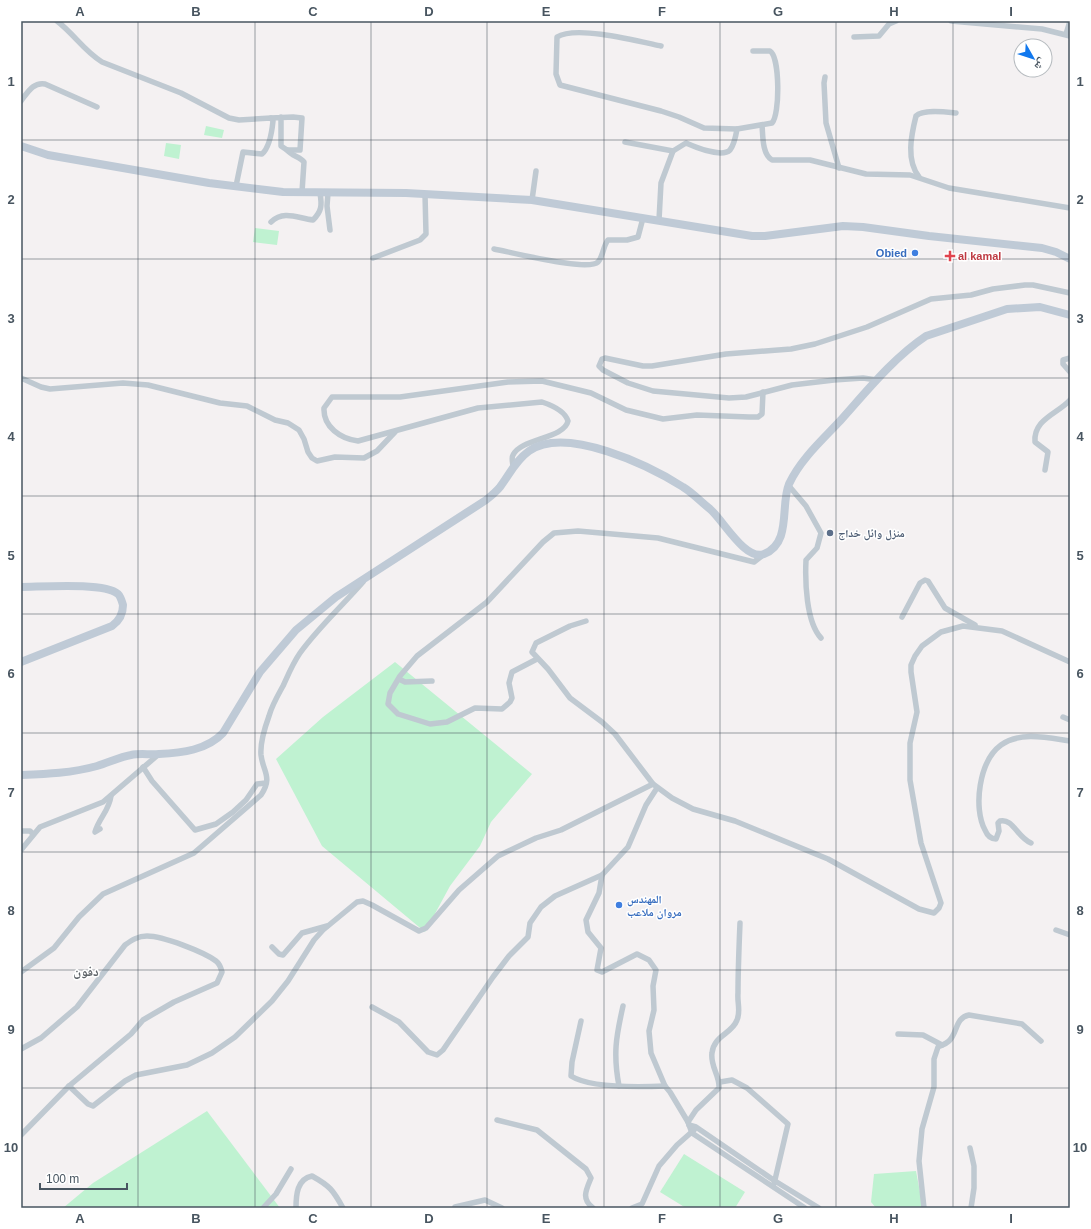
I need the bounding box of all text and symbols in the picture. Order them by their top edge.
text: A [75,4,85,19]
text: B [191,4,201,19]
text: C [308,4,318,19]
text: D [424,4,434,19]
text: E [542,4,551,19]
text: F [658,4,666,19]
text: G [773,4,783,19]
text: H [889,4,899,19]
text: I [1009,4,1013,19]
north arrow [1013,38,1053,78]
text: ش [1031,55,1049,73]
text: 1 [7,74,15,89]
text: 1 [1076,74,1084,89]
text: 2 [7,192,15,207]
text: 2 [1076,192,1084,207]
place label: Obied [876,247,907,259]
marker: Obied [910,248,920,258]
place label: al kamal [958,250,1001,262]
marker: al kamal [945,251,955,261]
text: 3 [7,311,15,326]
text: 3 [1076,311,1084,326]
text: 4 [7,429,15,444]
text: 4 [1076,429,1084,444]
place label: منزل وائل خداج [838,527,905,541]
marker: منزل وائل خداج [825,528,835,538]
text: 5 [7,548,15,563]
text: 5 [1076,548,1084,563]
text: 6 [7,666,15,681]
text: 6 [1076,666,1084,681]
text: 7 [7,785,15,800]
text: 7 [1076,785,1084,800]
place label: المهندس مروان ملاعب [627,893,682,920]
marker: المهندس مروان ملاعب [614,900,624,910]
text: 8 [7,903,15,918]
text: 8 [1076,903,1084,918]
district label: دفون [73,964,99,979]
text: 9 [7,1022,15,1037]
text: 9 [1076,1022,1084,1037]
text: 10 [4,1140,18,1155]
text: 10 [1073,1140,1087,1155]
scale bar [40,1165,127,1191]
text: 100 m [46,1172,79,1186]
text: A [75,1211,85,1226]
text: B [191,1211,201,1226]
text: C [308,1211,318,1226]
text: D [424,1211,434,1226]
text: E [542,1211,551,1226]
text: F [658,1211,666,1226]
text: G [773,1211,783,1226]
text: H [889,1211,899,1226]
text: I [1009,1211,1013,1226]

